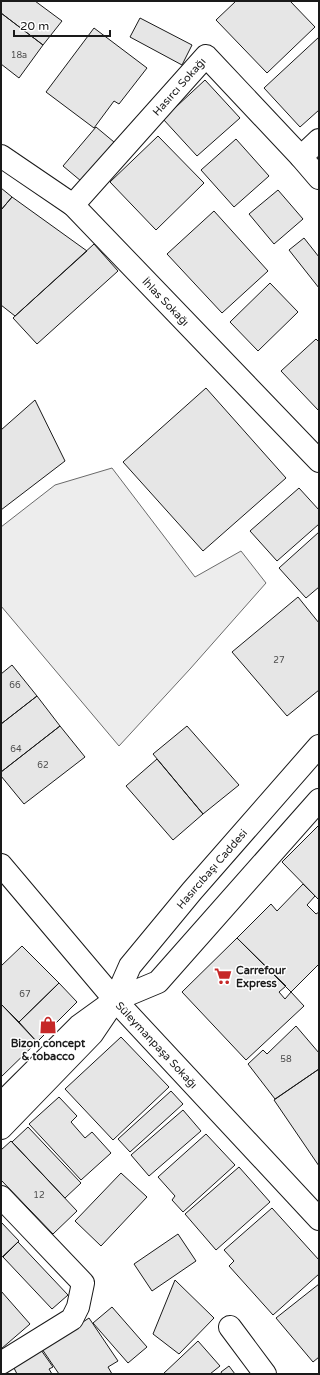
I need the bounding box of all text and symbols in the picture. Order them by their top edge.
scale bar [14,12,110,38]
text: 20 m [20,19,49,33]
house number: 18a [11,50,27,61]
street label: Hasırcı Sokağı [150,55,208,118]
street label: İhlas Sokağı [140,275,192,328]
house number: 27 [273,655,285,666]
house number: 66 [9,680,21,691]
house number: 64 [10,744,22,755]
house number: 62 [37,760,49,771]
street label: Hasırcıbaşı Caddesi [174,826,250,911]
place label: Carrefour Express [236,964,287,991]
supermarket icon: Carrefour Express [213,966,233,986]
house number: 67 [19,989,31,1000]
street label: Süleymanpaşa Sokağı [113,999,200,1091]
shop icon: Bizon concept & tobacco [38,1015,58,1035]
place label: Bizon concept & tobacco [11,1037,86,1063]
house number: 58 [280,1054,292,1065]
house number: 12 [33,1190,45,1201]

